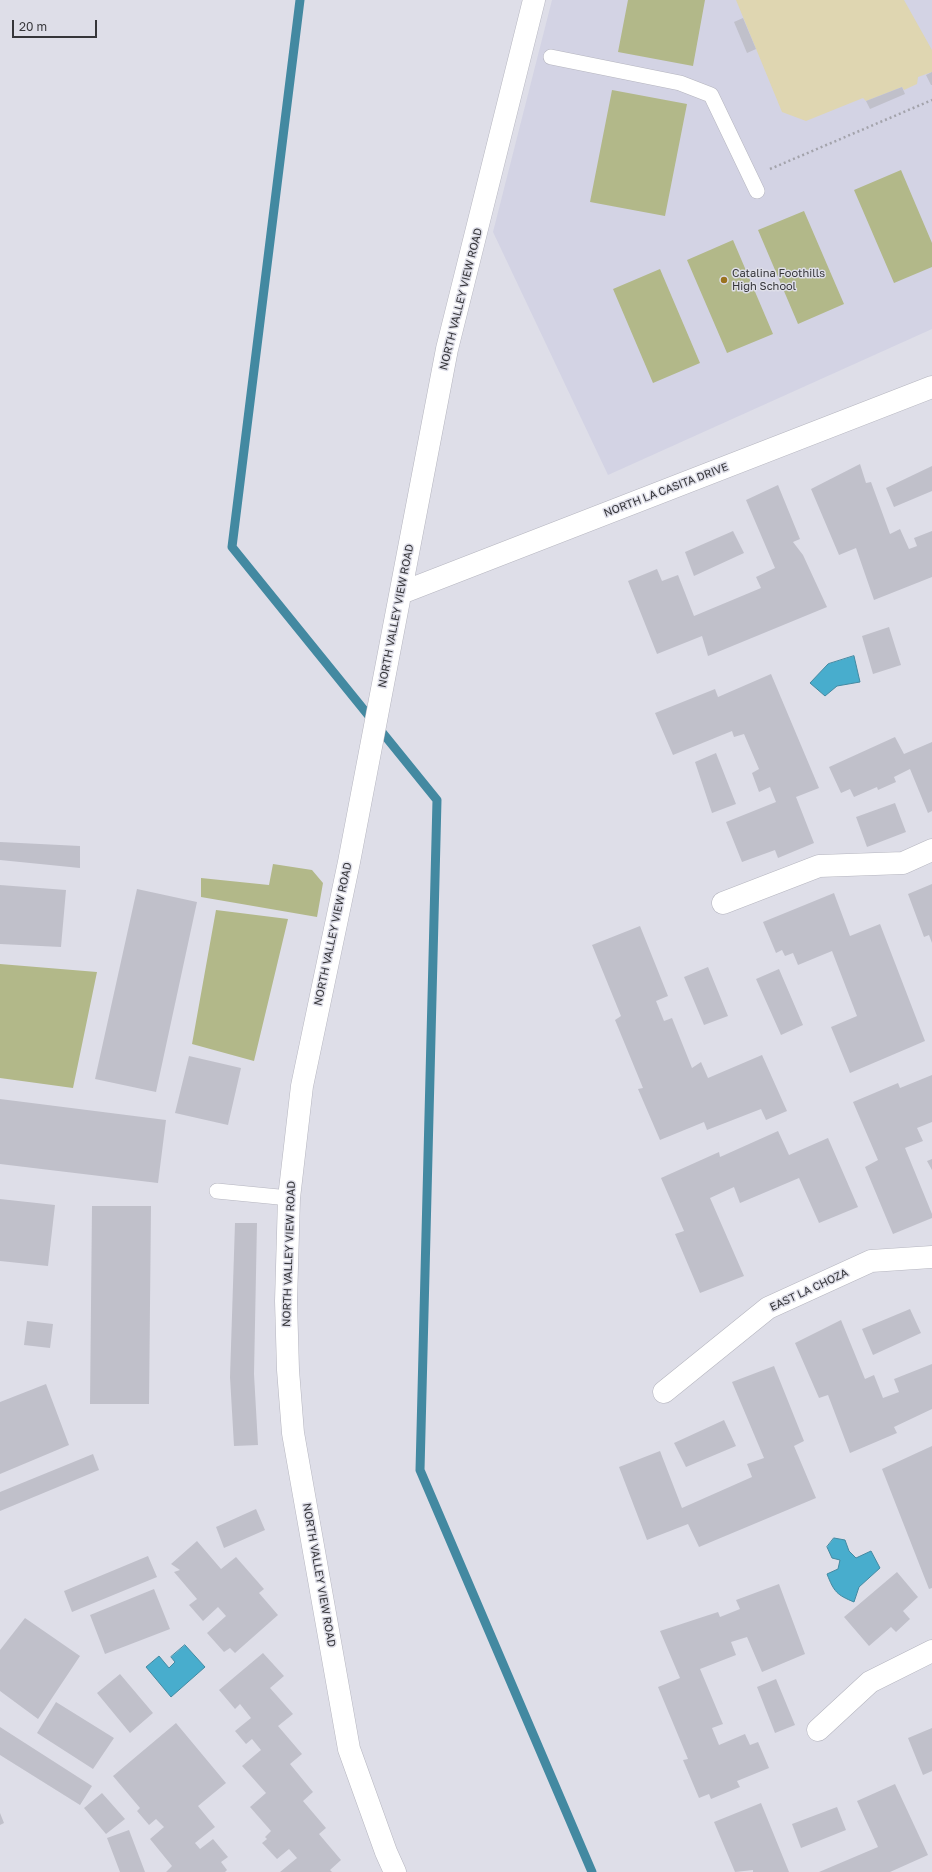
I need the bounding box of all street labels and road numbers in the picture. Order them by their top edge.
street label: NORTH VALLEY VIEW ROAD [437,227,485,371]
street label: NORTH LA CASITA DRIVE [602,460,730,520]
street label: NORTH VALLEY VIEW ROAD [376,543,416,689]
street label: NORTH VALLEY VIEW ROAD [311,861,355,1007]
street label: NORTH VALLEY VIEW ROAD [280,1181,298,1327]
street label: EAST LA CHOZA [768,1266,850,1314]
street label: NORTH VALLEY VIEW ROAD [300,1502,338,1648]

